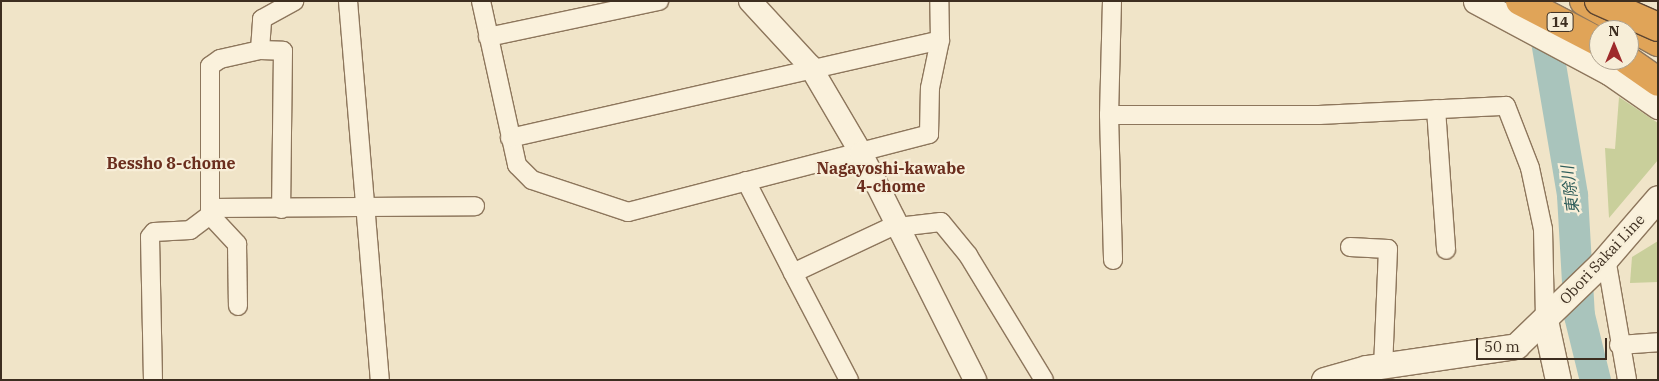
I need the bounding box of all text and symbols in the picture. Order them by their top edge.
road number: 14 [1546,11,1574,34]
north arrow [1589,20,1639,70]
text: N [1608,22,1620,40]
district label: Bessho 8-chome [106,153,236,173]
district label: Nagayoshi-kawabe 4-chome [817,158,965,196]
water label: 東除川 [1558,165,1582,215]
street label: Obori Sakai Line [1556,210,1648,308]
scale bar [1479,328,1610,360]
text: 50 m [1484,337,1520,356]

